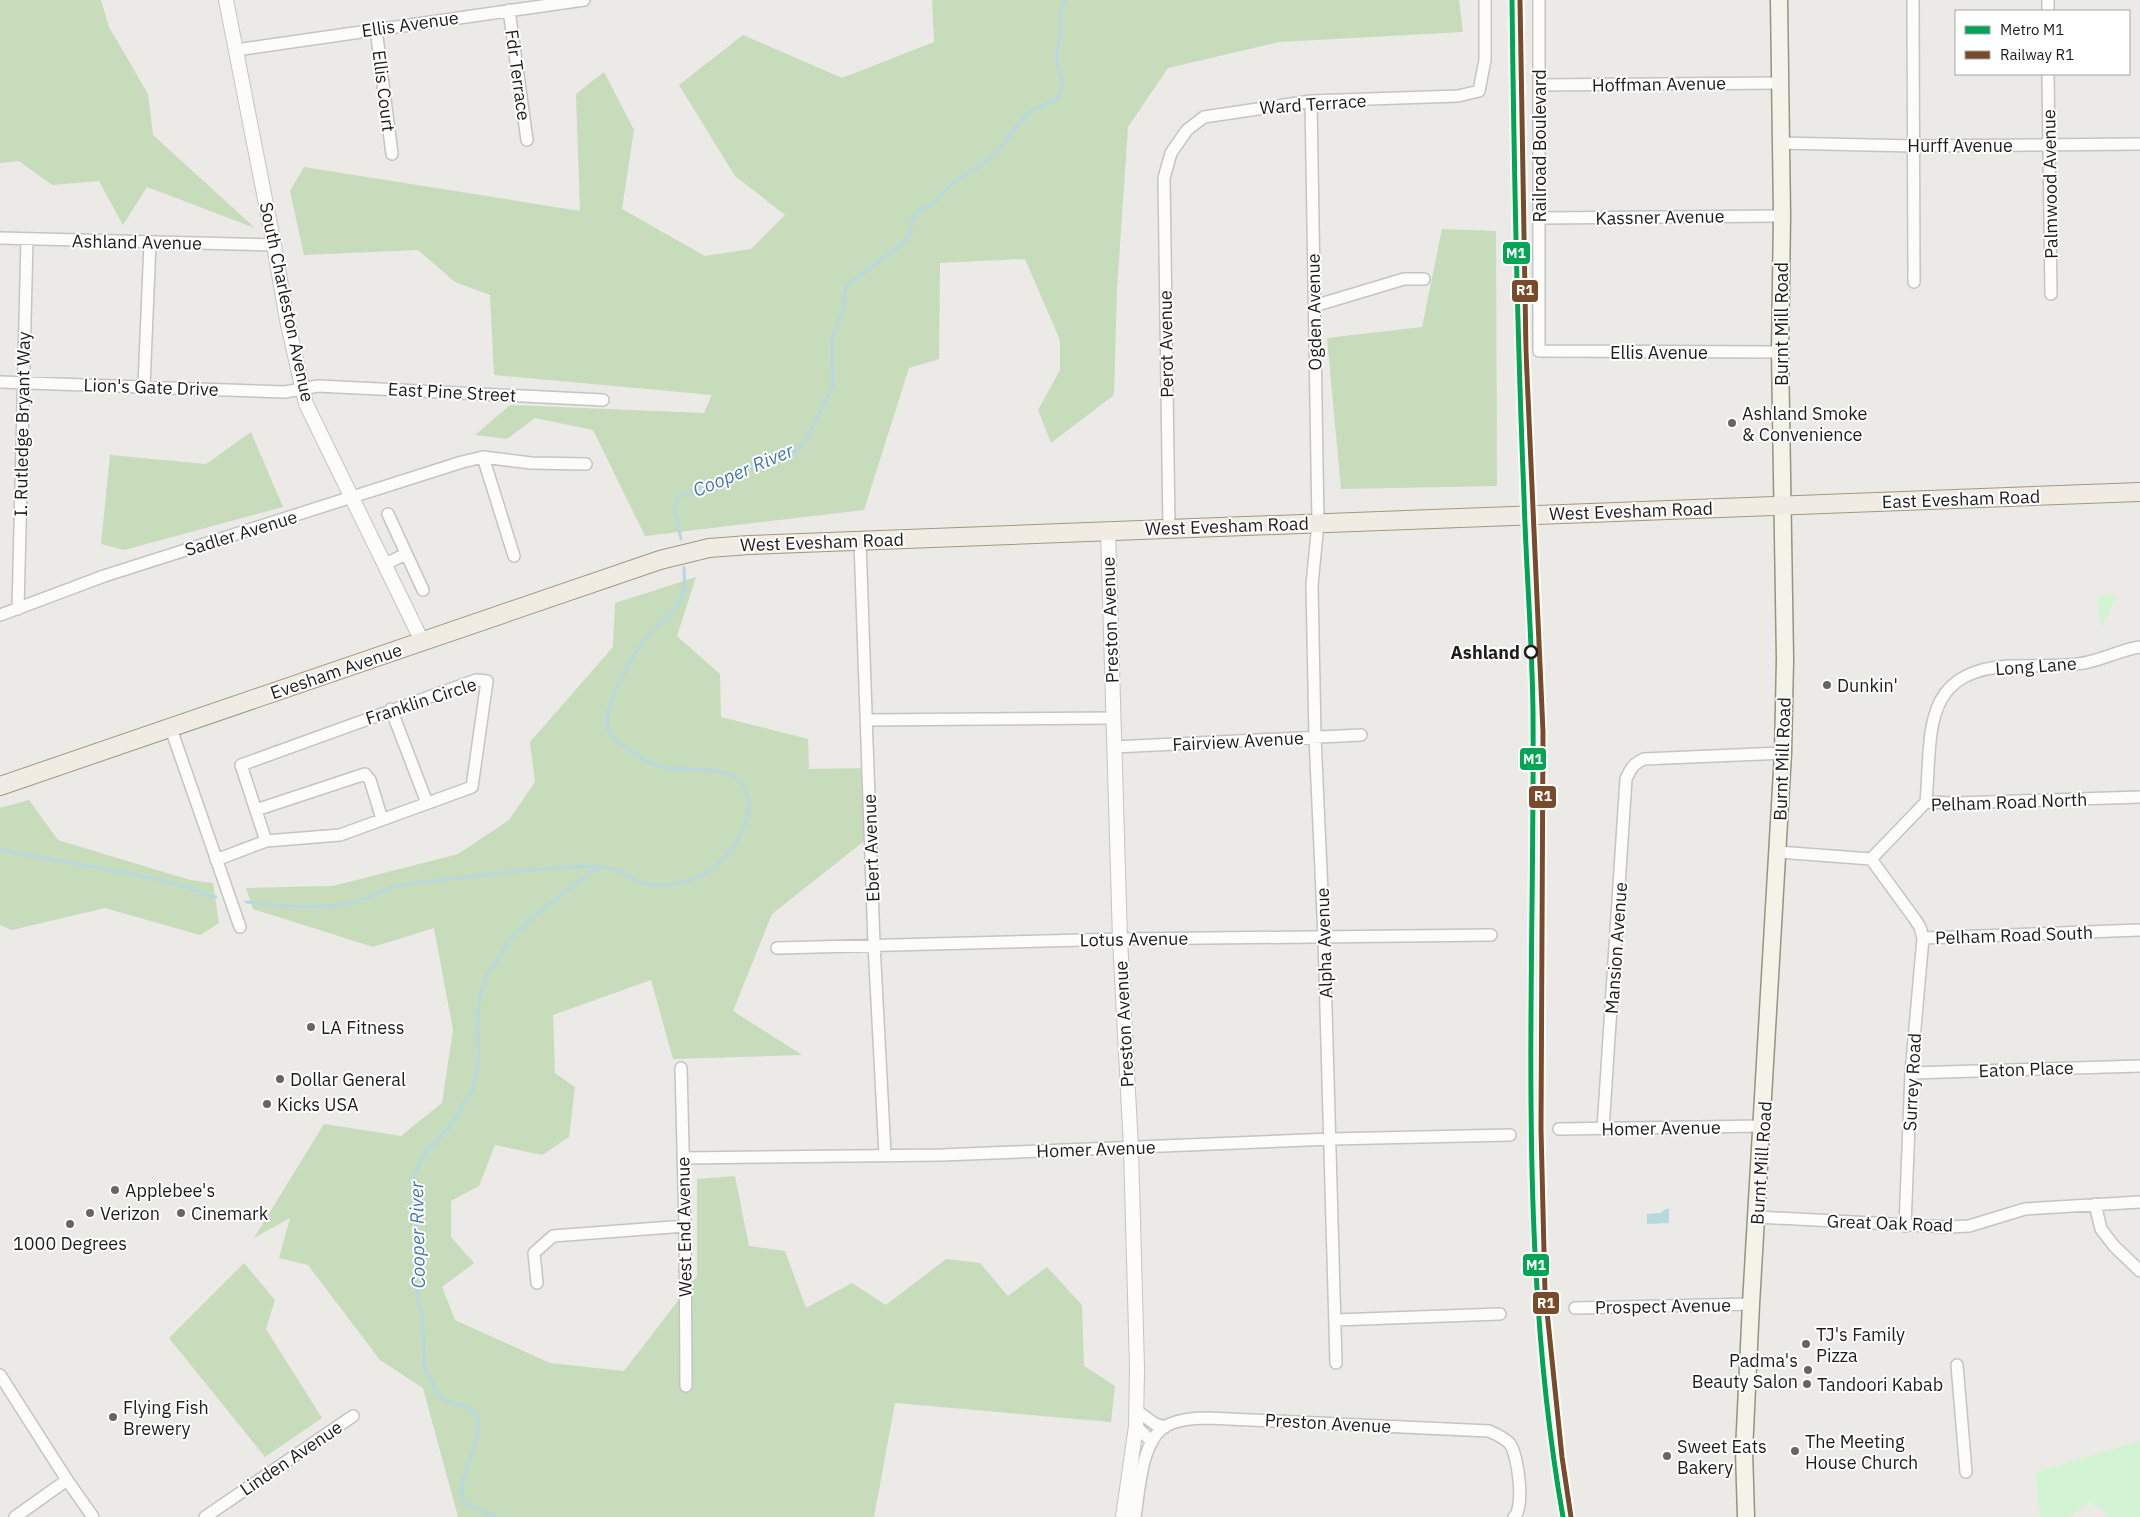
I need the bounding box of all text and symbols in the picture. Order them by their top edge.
street label: Ellis Avenue [360,6,460,42]
legend [1955,10,2130,75]
text: Metro M1 [2000,20,2064,39]
street label: Fdr Terrace [500,28,536,122]
text: Railway R1 [2000,45,2074,64]
street label: Ellis Court [368,49,400,133]
street label: Railroad Boulevard [1528,69,1551,223]
street label: Hoffman Avenue [1592,71,1726,97]
street label: Ward Terrace [1259,89,1367,119]
street label: Palmwood Avenue [2037,109,2063,259]
street label: Hurff Avenue [1907,134,2013,157]
street label: South Charleston Avenue [255,200,319,404]
street label: Kassner Avenue [1595,204,1725,230]
street label: Ashland Avenue [72,229,202,255]
line badge: M1 [1502,241,1531,265]
text: M1 [1506,244,1527,262]
street label: Ogden Avenue [1301,253,1327,371]
street label: Burnt Mill Road [1770,262,1793,386]
line badge: R1 [1511,279,1539,303]
text: R1 [1516,281,1535,299]
street label: Perot Avenue [1154,290,1178,398]
street label: I. Rutledge Bryant Way [9,331,35,517]
street label: Ellis Avenue [1610,341,1708,364]
street label: Lion's Gate Drive [83,373,219,401]
street label: East Pine Street [387,377,517,407]
place label: Ashland Smoke & Convenience [1742,402,1867,446]
marker: Ashland Smoke & Convenience [1726,417,1738,429]
water label: Cooper River [689,438,798,502]
street label: East Evesham Road [1881,485,2041,513]
street label: West Evesham Road [1549,497,1713,525]
street label: Sadler Avenue [182,505,300,561]
street label: West Evesham Road [1145,512,1309,540]
street label: West Evesham Road [740,528,904,556]
street label: Preston Avenue [1096,556,1124,684]
street label: Evesham Avenue [267,638,405,704]
place label: Ashland [1451,641,1520,664]
marker: Ashland [1524,645,1538,659]
street label: Long Lane [1994,652,2078,680]
street label: Franklin Circle [363,672,480,730]
place label: Dunkin' [1837,674,1898,697]
marker: Dunkin' [1821,679,1833,691]
street label: Burnt Mill Road [1768,697,1796,821]
street label: Fairview Avenue [1172,726,1304,756]
line badge: M1 [1519,747,1547,771]
text: M1 [1523,750,1544,768]
line badge: R1 [1528,785,1557,809]
text: R1 [1534,787,1553,805]
street label: Pelham Road North [1930,788,2088,816]
street label: Ebert Avenue [858,793,884,902]
street label: Mansion Avenue [1600,881,1632,1015]
street label: Alpha Avenue [1311,887,1337,999]
street label: Pelham Road South [1935,921,2093,949]
street label: Lotus Avenue [1080,927,1189,951]
street label: Preston Avenue [1109,960,1139,1088]
place label: LA Fitness [321,1016,405,1039]
marker: LA Fitness [305,1021,317,1033]
street label: Surrey Road [1898,1032,1926,1132]
street label: Eaton Place [1978,1056,2074,1082]
place label: Dollar General [290,1068,406,1091]
marker: Dollar General [274,1073,286,1085]
place label: Kicks USA [277,1093,359,1116]
marker: Kicks USA [261,1098,273,1110]
street label: Burnt Mill Road [1745,1100,1777,1226]
street label: Homer Avenue [1601,1115,1721,1141]
street label: Homer Avenue [1036,1135,1156,1163]
street label: West End Avenue [671,1157,697,1297]
place label: Applebee's [125,1179,215,1202]
water label: Cooper River [404,1180,430,1289]
marker: Applebee's [109,1184,121,1196]
place label: Verizon [100,1202,160,1225]
place label: Cinemark [191,1202,269,1225]
marker: Verizon [84,1207,96,1219]
marker: Cinemark [175,1207,187,1219]
street label: Great Oak Road [1826,1209,1954,1237]
marker: 1000 Degrees [64,1218,76,1230]
place label: 1000 Degrees [13,1232,127,1255]
line badge: M1 [1522,1253,1550,1277]
text: M1 [1526,1256,1547,1274]
line badge: R1 [1532,1291,1560,1315]
street label: Prospect Avenue [1595,1293,1731,1319]
text: R1 [1537,1294,1556,1312]
place label: TJ's Family Pizza [1816,1323,1905,1367]
marker: TJ's Family Pizza [1800,1338,1812,1350]
place label: Padma's Beauty Salon [1692,1349,1798,1393]
marker: Padma's Beauty Salon [1802,1364,1814,1376]
place label: Tandoori Kabab [1817,1373,1943,1396]
marker: Tandoori Kabab [1801,1378,1813,1390]
place label: Flying Fish Brewery [123,1396,209,1440]
street label: Preston Avenue [1264,1408,1392,1438]
marker: Flying Fish Brewery [107,1411,119,1423]
street label: Linden Avenue [235,1415,347,1501]
place label: The Meeting House Church [1805,1430,1918,1474]
place label: Sweet Eats Bakery [1677,1435,1767,1479]
marker: The Meeting House Church [1789,1445,1801,1457]
marker: Sweet Eats Bakery [1661,1450,1673,1462]

